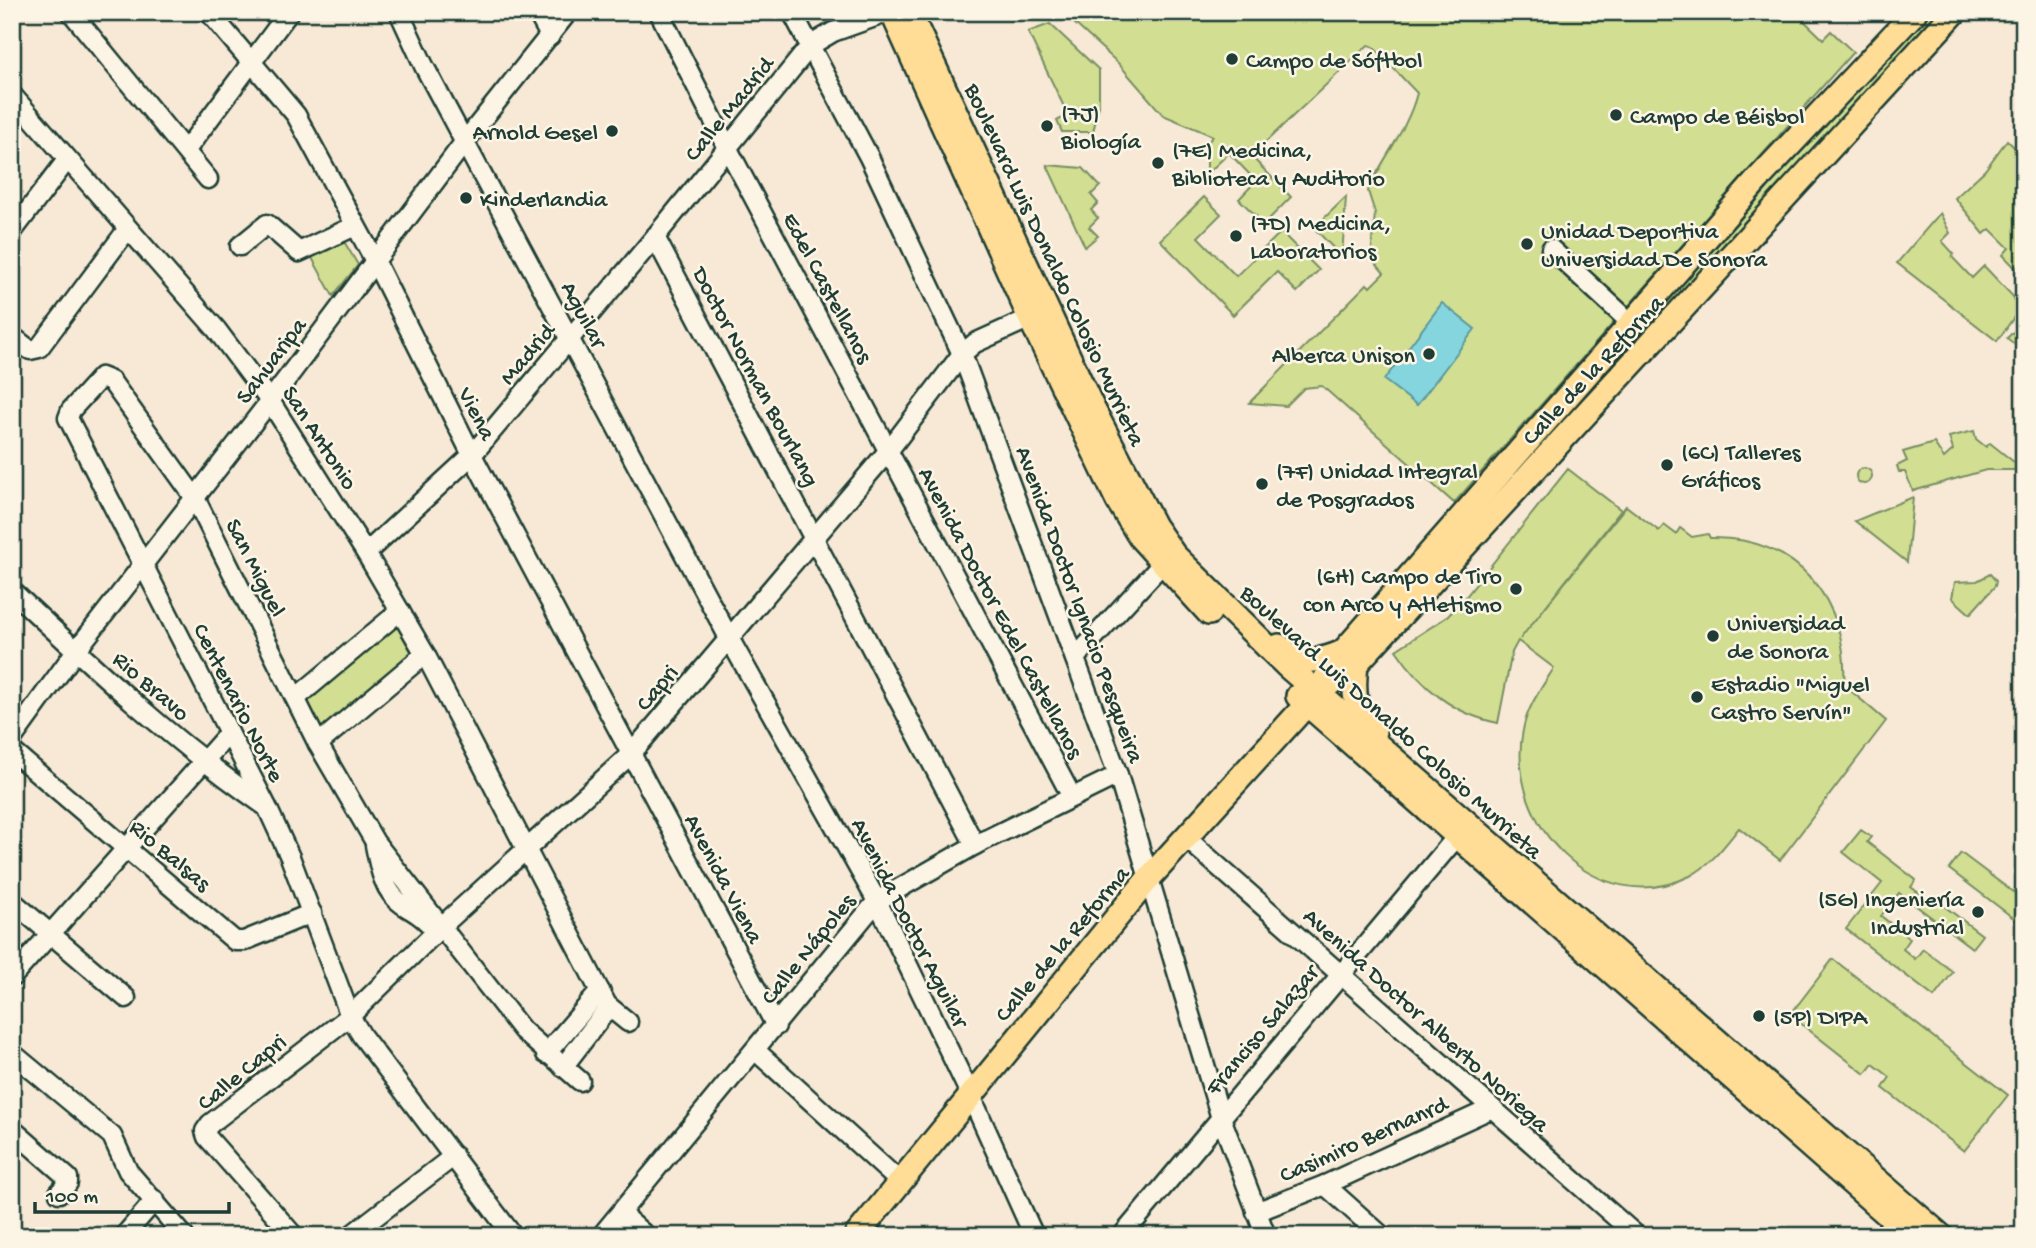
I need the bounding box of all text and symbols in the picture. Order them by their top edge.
place label: Campo de Sóftbol [1246,48,1423,77]
street label: Calle Madrid [680,50,783,169]
marker: Campo de Sóftbol [1224,51,1240,67]
street label: Boulevard Luis Donaldo Colosio Murrieta [955,79,1150,452]
place label: (7J) Biología [1060,101,1142,158]
place label: Campo de Béisbol [1630,104,1805,133]
marker: Campo de Béisbol [1608,107,1624,123]
marker: (7J) Biología [1039,118,1055,134]
place label: Arnold Gesel [472,120,598,149]
marker: Arnold Gesel [604,123,620,139]
place label: (7E) Medicina, Biblioteca y Auditorio [1171,138,1385,195]
marker: (7E) Medicina, Biblioteca y Auditorio [1150,155,1166,171]
place label: Kinderlandia [480,187,608,216]
marker: Kinderlandia [458,190,474,206]
street label: Edel Castellanos [774,208,878,370]
place label: (7D) Medicina, Laboratorios [1250,211,1391,268]
place label: Unidad Deportiva Universidad De Sonora [1541,219,1768,276]
marker: (7D) Medicina, Laboratorios [1228,228,1244,244]
marker: Unidad Deportiva Universidad De Sonora [1519,236,1535,252]
street label: Doctor Norman Bourlang [683,261,824,493]
street label: Aguilar [552,277,613,356]
street label: Calle de la Reforma [1517,290,1672,453]
street label: Sahuaripa [231,313,315,411]
street label: Madrid [494,317,564,392]
place label: Alberca Unison [1272,343,1416,372]
marker: Alberca Unison [1421,346,1437,362]
street label: San Antonio [274,381,362,496]
street label: Viena [449,382,501,447]
place label: (6C) Talleres Gráficos [1681,440,1802,497]
street label: Avenida Doctor Ignacio Pesqueira [1007,443,1149,768]
marker: (6C) Talleres Gráficos [1659,457,1675,473]
place label: (7F) Unidad Integral de Posgrados [1276,459,1478,516]
street label: Avenida Doctor Edel Castellanos [910,463,1089,765]
marker: (7F) Unidad Integral de Posgrados [1254,476,1270,492]
street label: San Miguel [217,515,291,622]
place label: (6H) Campo de Tiro con Arco y Atletismo [1303,564,1502,621]
street label: Boulevard Luis Donaldo Colosio Murrieta [1232,579,1547,868]
marker: (6H) Campo de Tiro con Arco y Atletismo [1508,581,1524,597]
place label: Universidad de Sonora [1727,611,1846,668]
street label: Centenario Norte [184,619,290,788]
marker: Universidad de Sonora [1705,628,1721,644]
street label: Rio Bravo [105,646,194,729]
street label: Capri [631,660,686,718]
place label: Estadio "Miguel Castro Servín" [1711,672,1870,729]
marker: Estadio "Miguel Castro Servín" [1689,689,1705,705]
street label: Avenida Viena [676,810,768,950]
street label: Rio Balsas [122,814,216,900]
street label: Avenida Doctor Aguilar [843,814,974,1035]
street label: Calle de la Reforma [990,861,1138,1029]
place label: (5G) Ingeniería Industrial [1818,887,1965,944]
street label: Calle Nápoles [756,888,864,1012]
street label: Avenida Doctor Alberto Noriega [1295,903,1554,1140]
marker: (5G) Ingeniería Industrial [1970,904,1986,920]
street label: Franciso Salazar [1200,958,1328,1103]
place label: (5P) DIPA [1773,1005,1869,1034]
marker: (5P) DIPA [1751,1008,1767,1024]
street label: Calle Capri [193,1029,294,1119]
street label: Casimiro Bernanrd [1276,1090,1455,1191]
scale bar [35,1171,229,1215]
text: 100 m [45,1186,98,1211]

